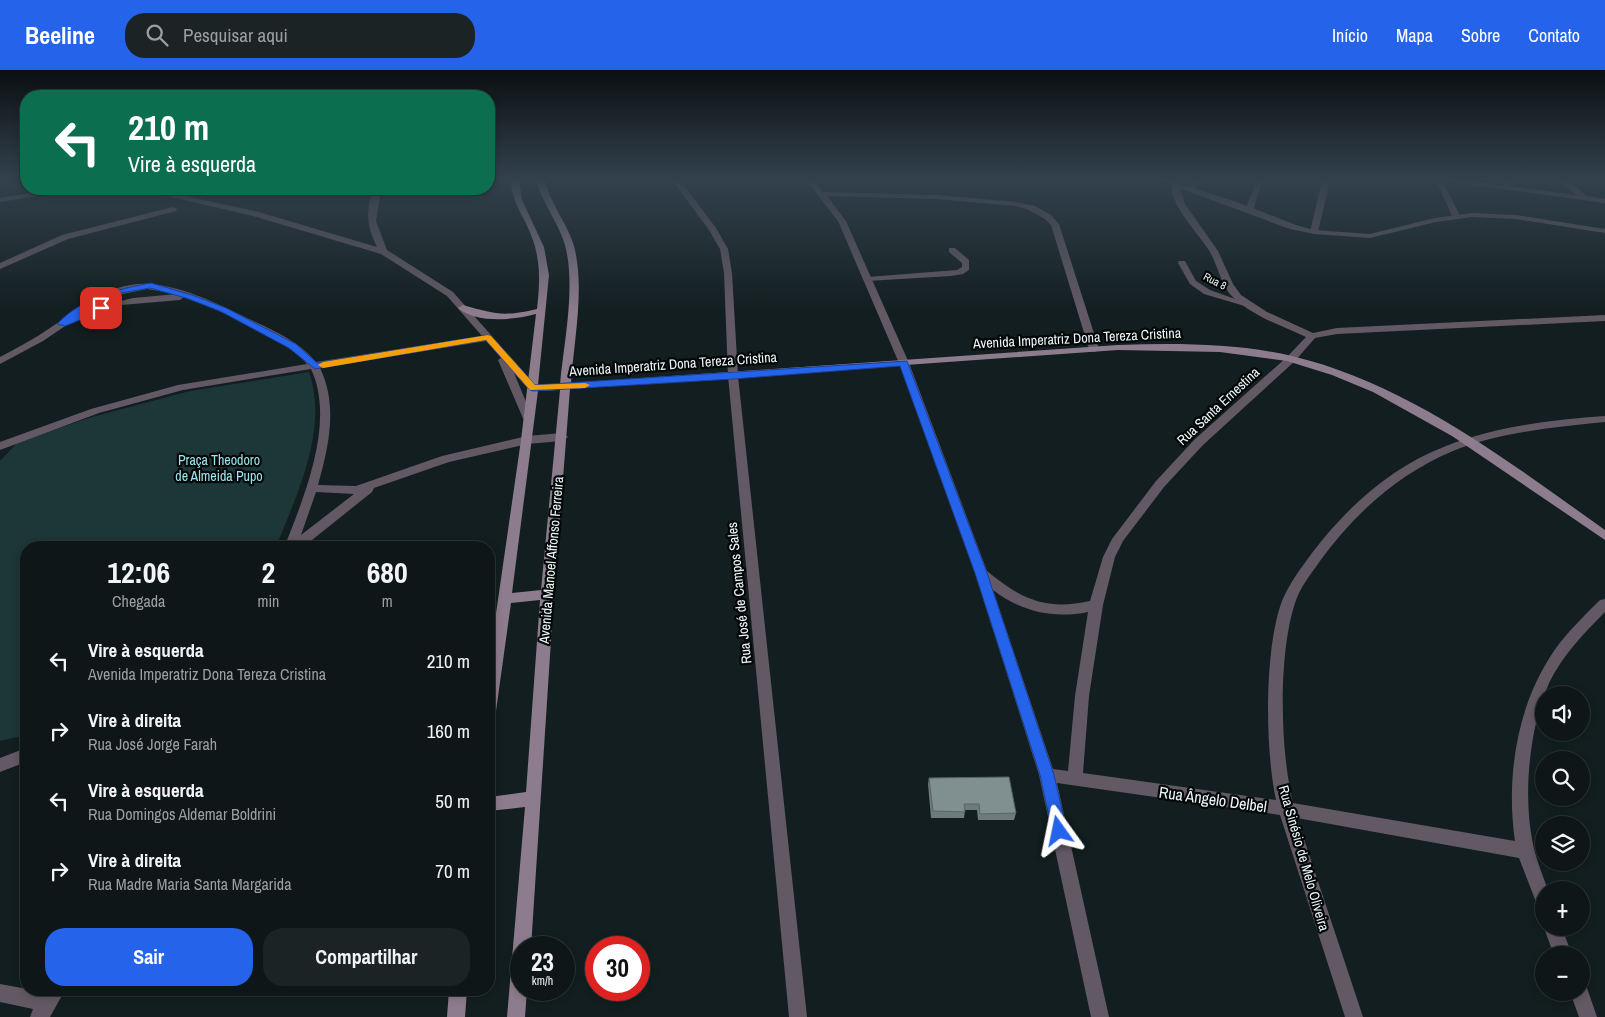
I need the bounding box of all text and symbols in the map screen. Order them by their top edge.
search box [125,13,475,58]
text: Beeline [25,19,95,51]
icon: search [143,21,171,49]
text: Pesquisar aqui [183,22,288,48]
text: Início [1332,23,1368,48]
text: Mapa [1396,23,1433,48]
text: Sobre [1461,23,1500,48]
text: Contato [1528,23,1580,48]
text: 210 m [128,104,209,151]
icon: left [45,110,110,175]
text: Vire à esquerda [128,149,256,179]
street label: Rua 8 [1201,269,1229,293]
pin [80,287,122,329]
icon: arrive [87,294,115,322]
street label: Avenida Imperatriz Dona Tereza Cristina [972,324,1182,352]
street label: Avenida Imperatriz Dona Tereza Cristina [567,348,778,380]
street label: Rua Santa Ernestina [1173,363,1264,449]
park label: Praça Theodoro de Almeida Pupo [175,451,263,485]
street label: Avenida Manoel Affonso Ferreira [535,475,567,645]
street label: Rua José de Campos Sales [723,521,755,665]
text: 12:06 [107,552,170,592]
text: 2 [262,552,275,592]
text: 680 [367,552,408,592]
text: Chegada [112,590,165,612]
text: min [257,590,279,612]
text: m [382,590,393,612]
text: Vire à esquerda [88,637,204,663]
icon: left [45,647,73,675]
text: 210 m [427,648,470,674]
text: Avenida Imperatriz Dona Tereza Cristina [88,663,326,685]
map controls [1535,686,1590,1001]
button: sound [1535,686,1590,741]
text: Vire à direita [88,707,181,733]
icon: right [45,717,73,745]
text: 160 m [427,718,470,744]
text: Rua José Jorge Farah [88,733,217,755]
button: search [1535,751,1590,806]
text: Vire à esquerda [88,777,204,803]
street label: Rua Ângelo Delbel [1158,781,1268,817]
street label: Rua Sinésio de Melo Oliveira [1275,783,1334,933]
icon: left [45,787,73,815]
text: 50 m [435,788,470,814]
text: Rua Domingos Aldemar Boldrini [88,803,276,825]
position arrow [1032,804,1084,856]
button: layers [1535,816,1590,871]
text: Vire à direita [88,847,181,873]
icon: right [45,857,73,885]
text: 70 m [435,858,470,884]
text: Rua Madre Maria Santa Margarida [88,873,291,895]
button: + [1535,881,1590,936]
button: Sair [45,928,253,986]
button: Compartilhar [263,928,470,986]
speed limit sign: 30 [585,936,650,1001]
text: 23 [531,945,554,979]
button: − [1535,946,1590,1001]
text: km/h [532,973,553,989]

